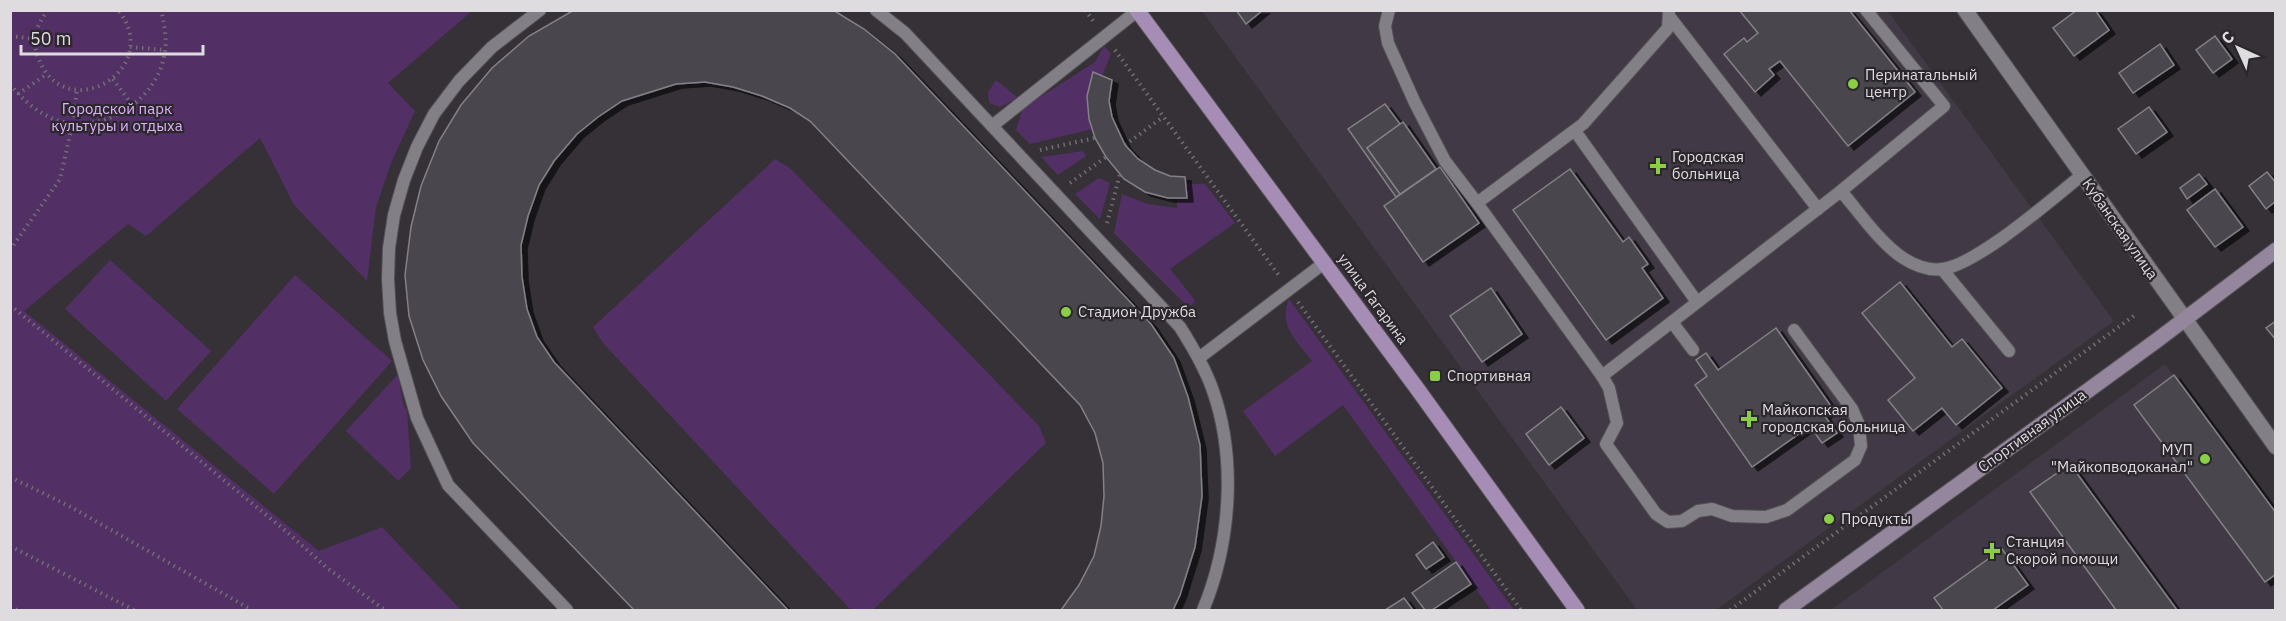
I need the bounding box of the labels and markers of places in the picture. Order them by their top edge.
place label: Перинатальный центр [1865,65,1978,101]
marker: Перинатальный центр [1846,77,1860,91]
place label: Городская больница [1672,147,1744,183]
marker: Городская больница [1649,157,1667,175]
place label: Стадион Дружба [1078,302,1196,321]
marker: Стадион Дружба [1059,305,1073,319]
place label: Спортивная [1447,366,1531,385]
marker: Спортивная [1428,369,1442,383]
place label: Майкопская городская больница [1762,400,1906,436]
marker: Майкопская городская больница [1740,410,1758,428]
place label: МУП "Майкопводоканал" [2051,440,2193,476]
marker: МУП "Майкопводоканал" [2198,452,2212,466]
place label: Продукты [1841,509,1911,528]
marker: Продукты [1822,512,1836,526]
place label: Станция Скорой помощи [2006,532,2118,568]
marker: Станция Скорой помощи [1983,542,2001,560]

